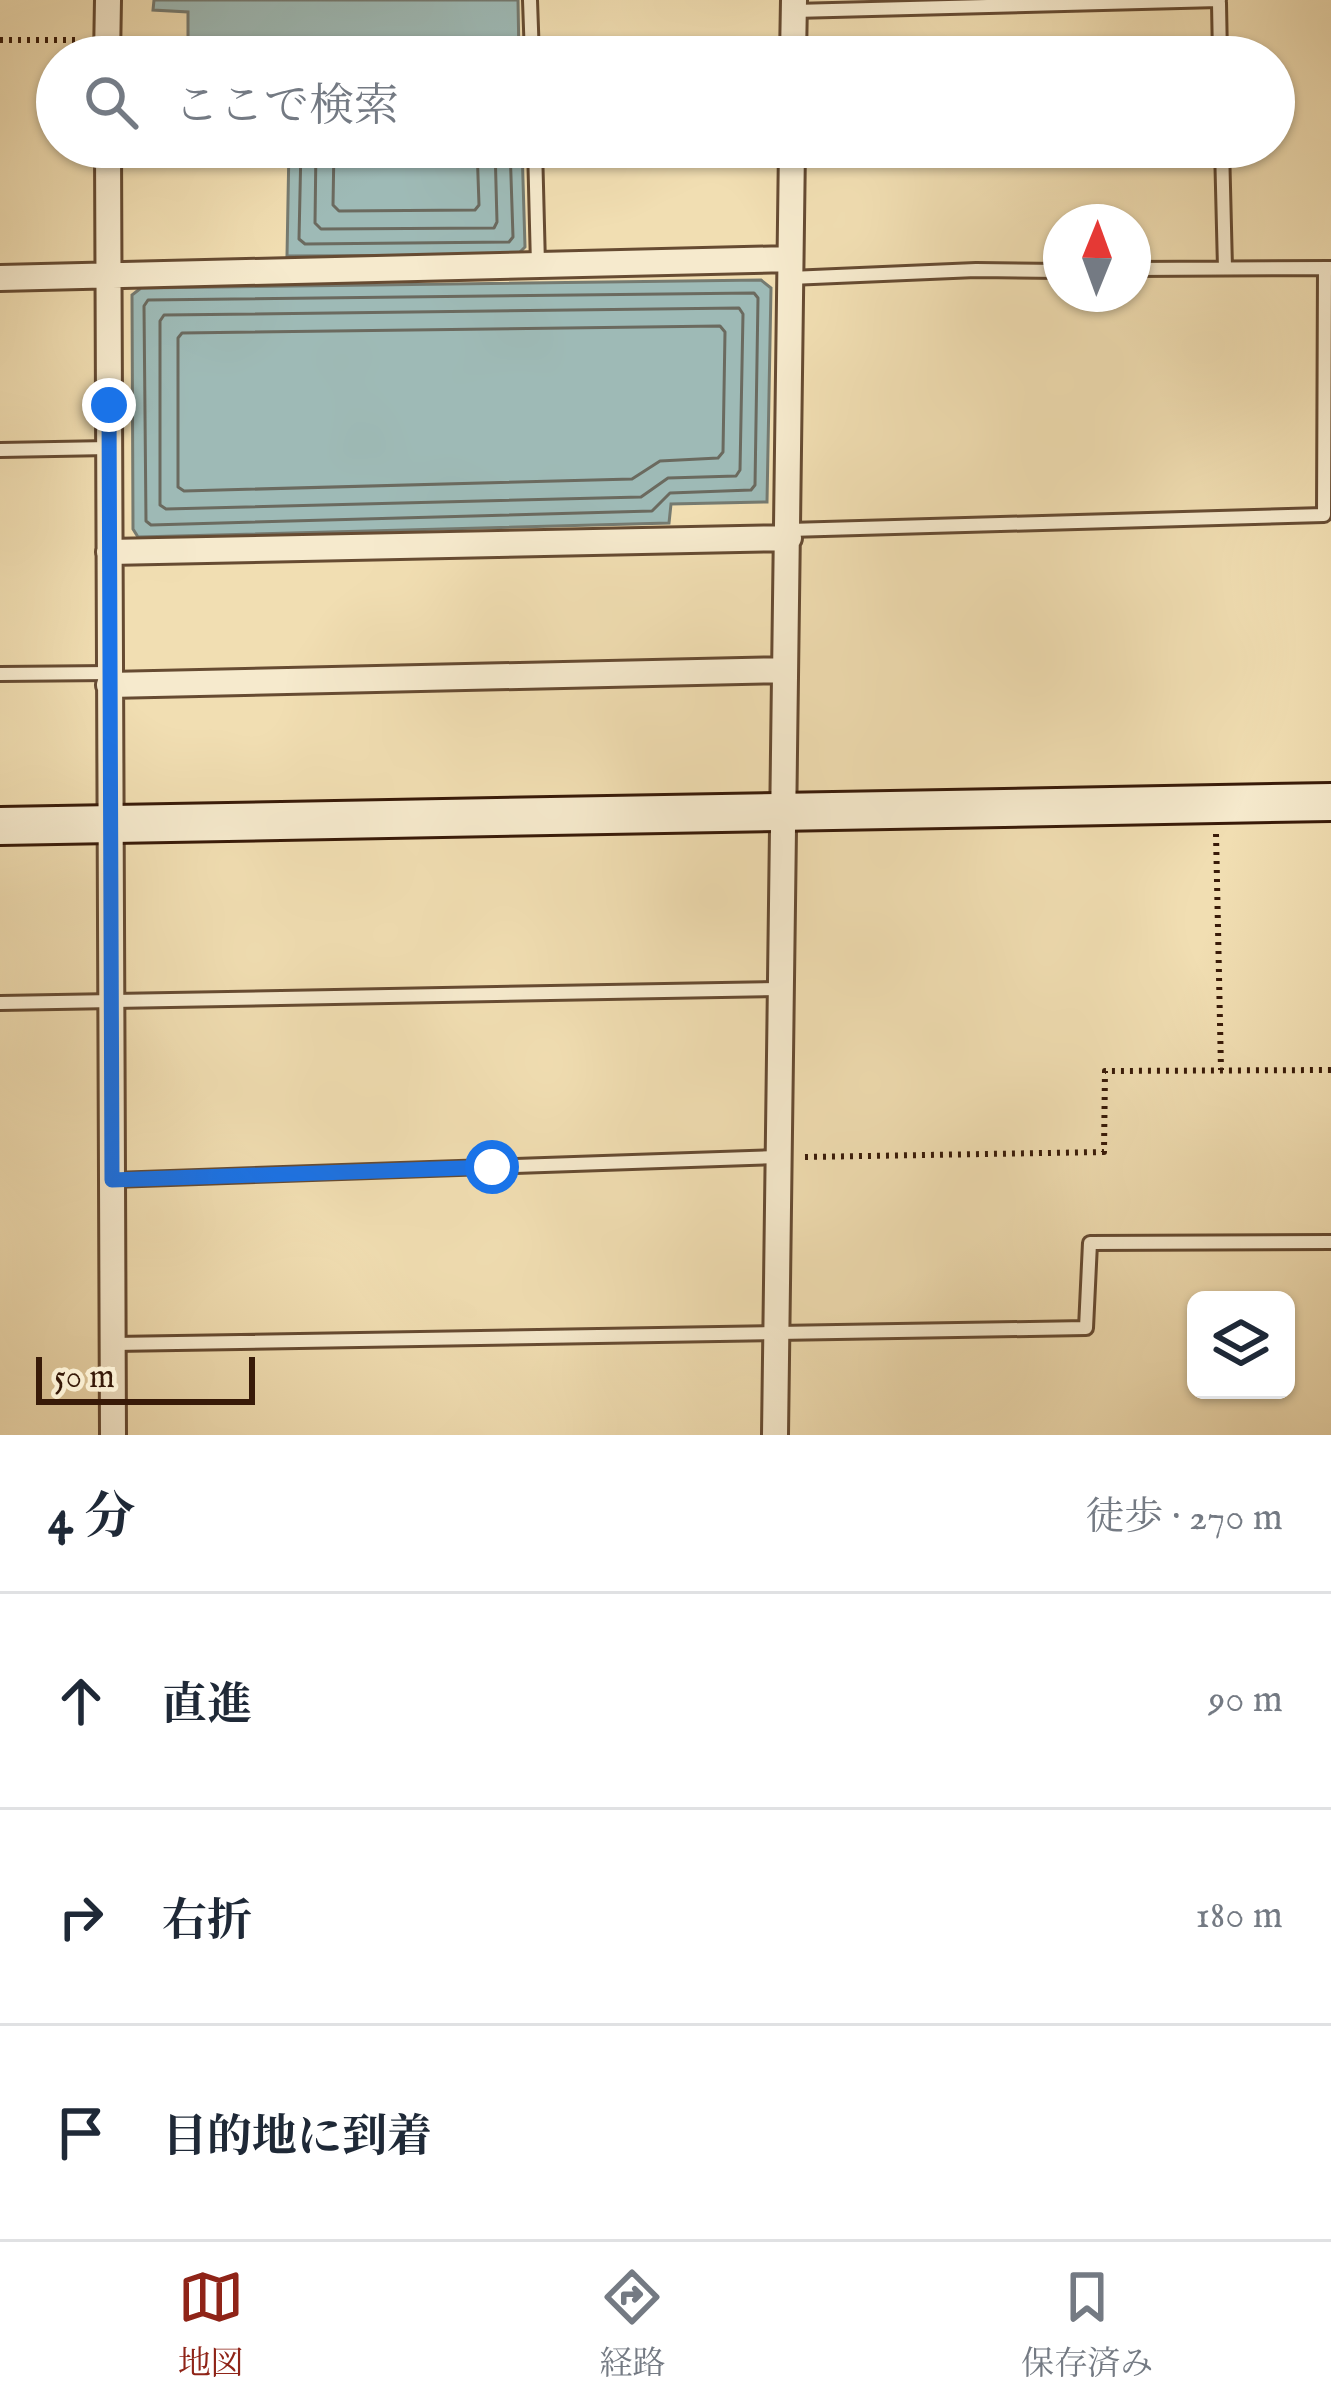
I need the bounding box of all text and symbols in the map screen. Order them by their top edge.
search box [36,36,1295,168]
icon: search [78,69,144,135]
text: ここで検索 [174,79,399,136]
north arrow [1043,204,1151,312]
route end [82,378,136,432]
route start [465,1140,519,1194]
map controls [1187,1291,1295,1399]
button: layers [1187,1291,1295,1399]
scale bar [36,1351,255,1404]
text: 50 m [54,1357,115,1399]
text: 4 分 [48,1487,135,1552]
text: 徒歩 · 270 m [1085,1494,1283,1543]
icon: ahead [48,1668,114,1734]
text: 90 m [1208,1676,1283,1725]
text: 直進 [162,1678,252,1735]
icon: right [48,1884,114,1950]
text: 180 m [1195,1892,1283,1941]
text: 右折 [162,1894,252,1951]
icon: arrive [48,2100,114,2166]
text: 目的地に到着 [162,2110,432,2167]
tab: 地図 [178,2264,244,2386]
tab: 経路 [599,2264,665,2386]
tab: 保存済み [1021,2264,1153,2386]

